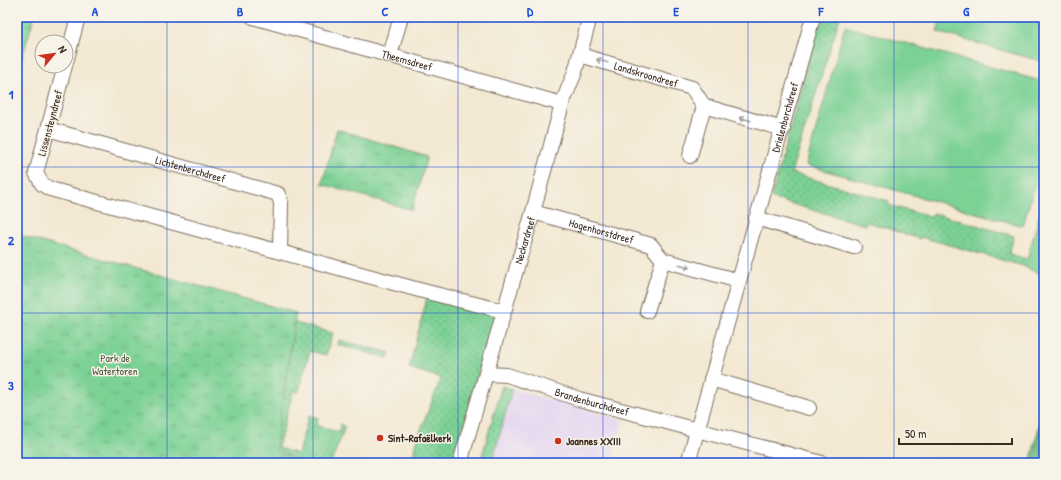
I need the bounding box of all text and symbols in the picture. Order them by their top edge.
text: A [92,2,99,20]
text: B [237,2,244,20]
text: C [381,2,389,20]
text: D [527,2,534,20]
text: E [673,2,679,20]
text: F [818,2,825,20]
text: G [963,2,970,20]
north arrow [34,34,74,74]
text: N [55,43,70,55]
street label: Theemsdreef [380,47,434,74]
one-way arrow [596,57,609,64]
street label: Landskroondreef [613,58,680,91]
street label: Drielenborchdreef [768,81,801,154]
text: 1 [9,85,14,103]
street label: Lissensteyndreef [34,88,66,157]
one-way arrow [739,115,752,122]
street label: Lichtenberchdreef [154,153,227,186]
street label: Neckardreef [511,215,538,266]
street label: Hogenhorstdreef [567,215,635,247]
text: 2 [8,231,15,249]
one-way arrow [678,263,691,270]
park label: Park de Watertoren [92,351,138,378]
text: 3 [8,376,14,394]
street label: Brandenburchdreef [553,384,630,419]
scale bar [899,420,1012,446]
text: 50 m [905,425,926,442]
place label: Sint-Rafaëlkerk [388,431,452,445]
marker: Sint-Rafaëlkerk [375,433,385,443]
place label: Joannes XXIII [566,434,621,448]
marker: Joannes XXIII [553,436,563,446]

